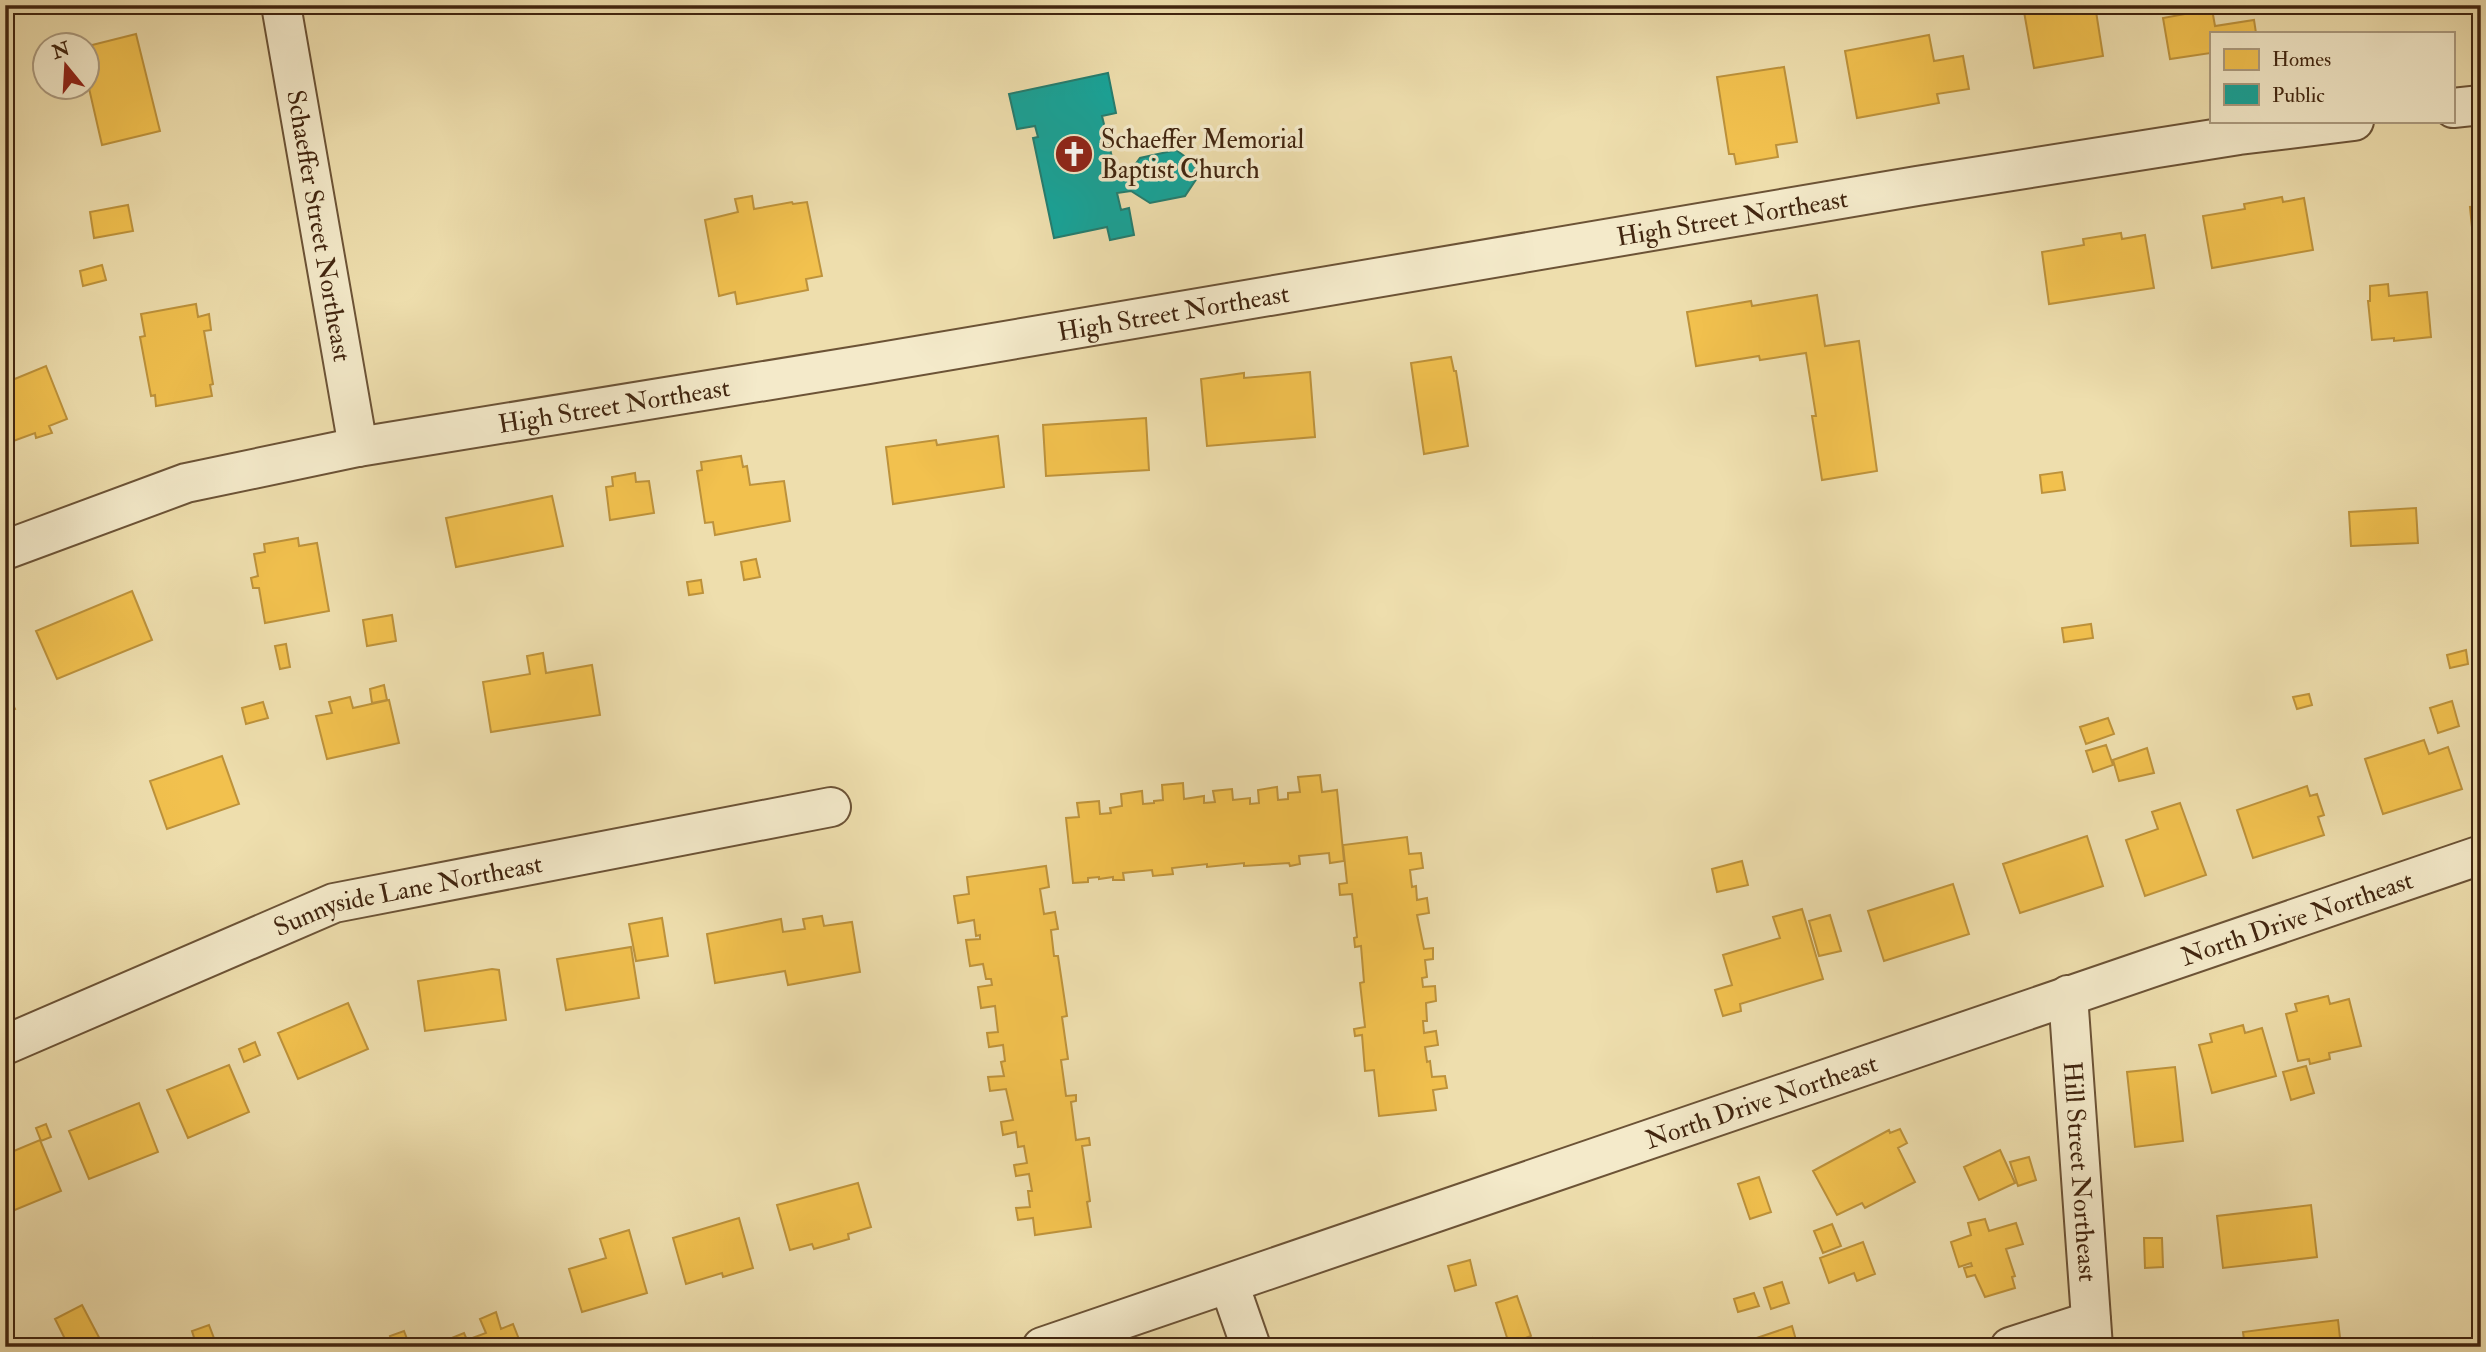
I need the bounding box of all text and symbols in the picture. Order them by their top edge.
north arrow [32,32,102,102]
legend [2210,32,2454,122]
text: N [48,36,74,65]
text: Homes [2272,46,2331,73]
text: Public [2272,82,2325,109]
street label: Schaeffer Street Northeast [279,88,358,364]
place label: Schaeffer Memorial Baptist Church [1101,124,1304,187]
church icon: Schaeffer Memorial Baptist Church [1053,133,1095,175]
street label: High Street Northeast [1614,183,1851,254]
street label: High Street Northeast [1055,278,1292,349]
street label: High Street Northeast [496,372,732,441]
street label: Sunnyside Lane Northeast [269,848,545,944]
street label: North Drive Northeast [2177,864,2417,973]
street label: North Drive Northeast [1641,1048,1882,1157]
street label: Hill Street Northeast [2056,1060,2103,1283]

